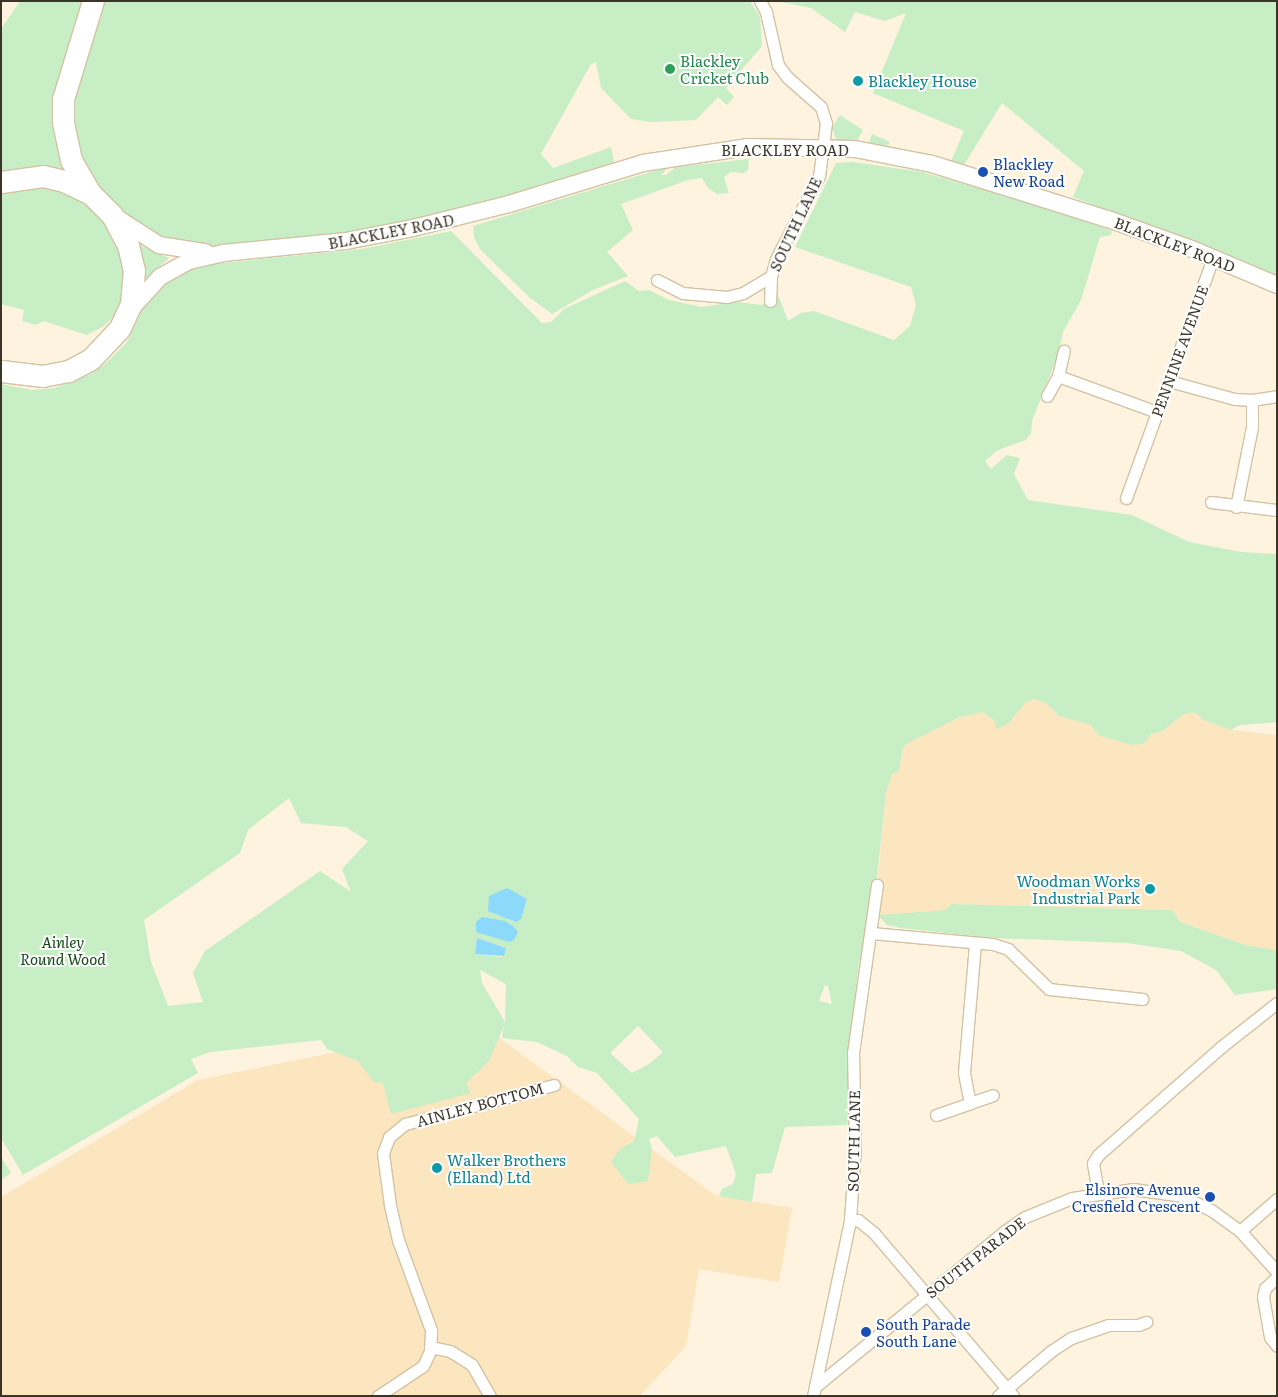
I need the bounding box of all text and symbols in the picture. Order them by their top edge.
place label: Blackley Cricket Club [680,51,769,86]
marker: Blackley Cricket Club [664,63,676,75]
place label: Blackley House [868,72,977,90]
marker: Blackley House [852,75,864,87]
street label: BLACKLEY ROAD [721,141,849,159]
place label: Blackley New Road [993,154,1065,189]
marker: Blackley New Road [977,166,989,178]
street label: SOUTH LANE [765,174,825,274]
street label: BLACKLEY ROAD [326,210,456,252]
street label: BLACKLEY ROAD [1112,213,1238,275]
street label: PENNINE AVENUE [1147,283,1211,419]
place label: Woodman Works Industrial Park [1016,871,1140,906]
marker: Woodman Works Industrial Park [1144,883,1156,895]
park label: Ainley Round Wood [20,932,106,967]
street label: AINLEY BOTTOM [414,1078,546,1130]
street label: SOUTH LANE [843,1090,863,1192]
place label: Walker Brothers (Elland) Ltd [447,1150,566,1185]
marker: Walker Brothers (Elland) Ltd [431,1162,443,1174]
place label: Elsinore Avenue Cresfield Crescent [1072,1179,1200,1214]
marker: Elsinore Avenue Cresfield Crescent [1204,1191,1216,1203]
street label: SOUTH PARADE [922,1213,1028,1301]
place label: South Parade South Lane [876,1314,971,1349]
marker: South Parade South Lane [860,1326,872,1338]

